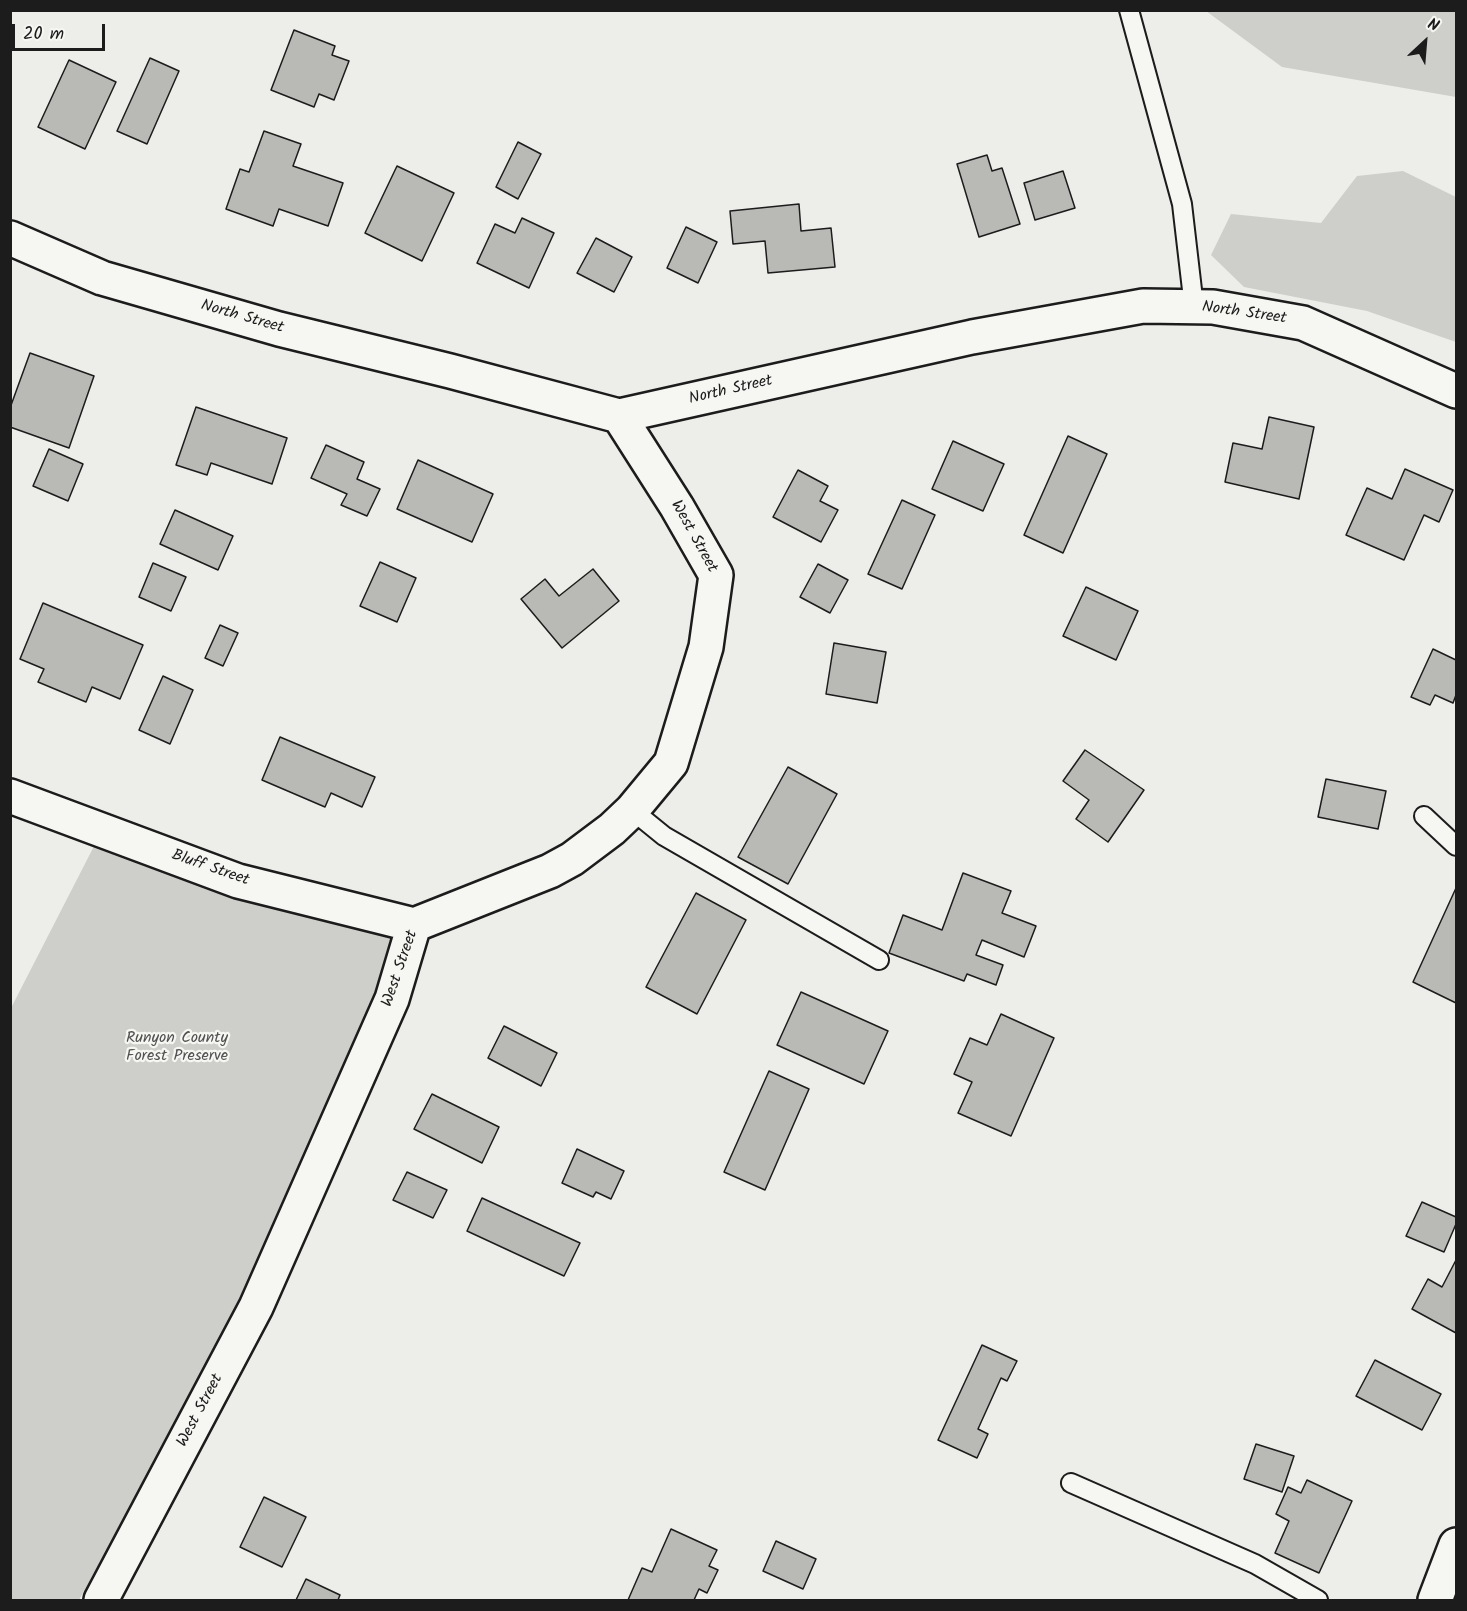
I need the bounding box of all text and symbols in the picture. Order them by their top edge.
scale bar [15,12,108,50]
north arrow [1395,12,1455,72]
text: N [1423,12,1443,39]
text: 20 m [23,20,64,49]
street label: North Street [198,297,286,339]
street label: North Street [1201,299,1287,329]
street label: North Street [687,372,775,410]
street label: West Street [665,497,721,577]
street label: Bluff Street [169,847,251,891]
street label: West Street [379,928,423,1010]
park label: Runyon County Forest Preserve [126,1029,228,1067]
street label: West Street [174,1371,228,1451]

